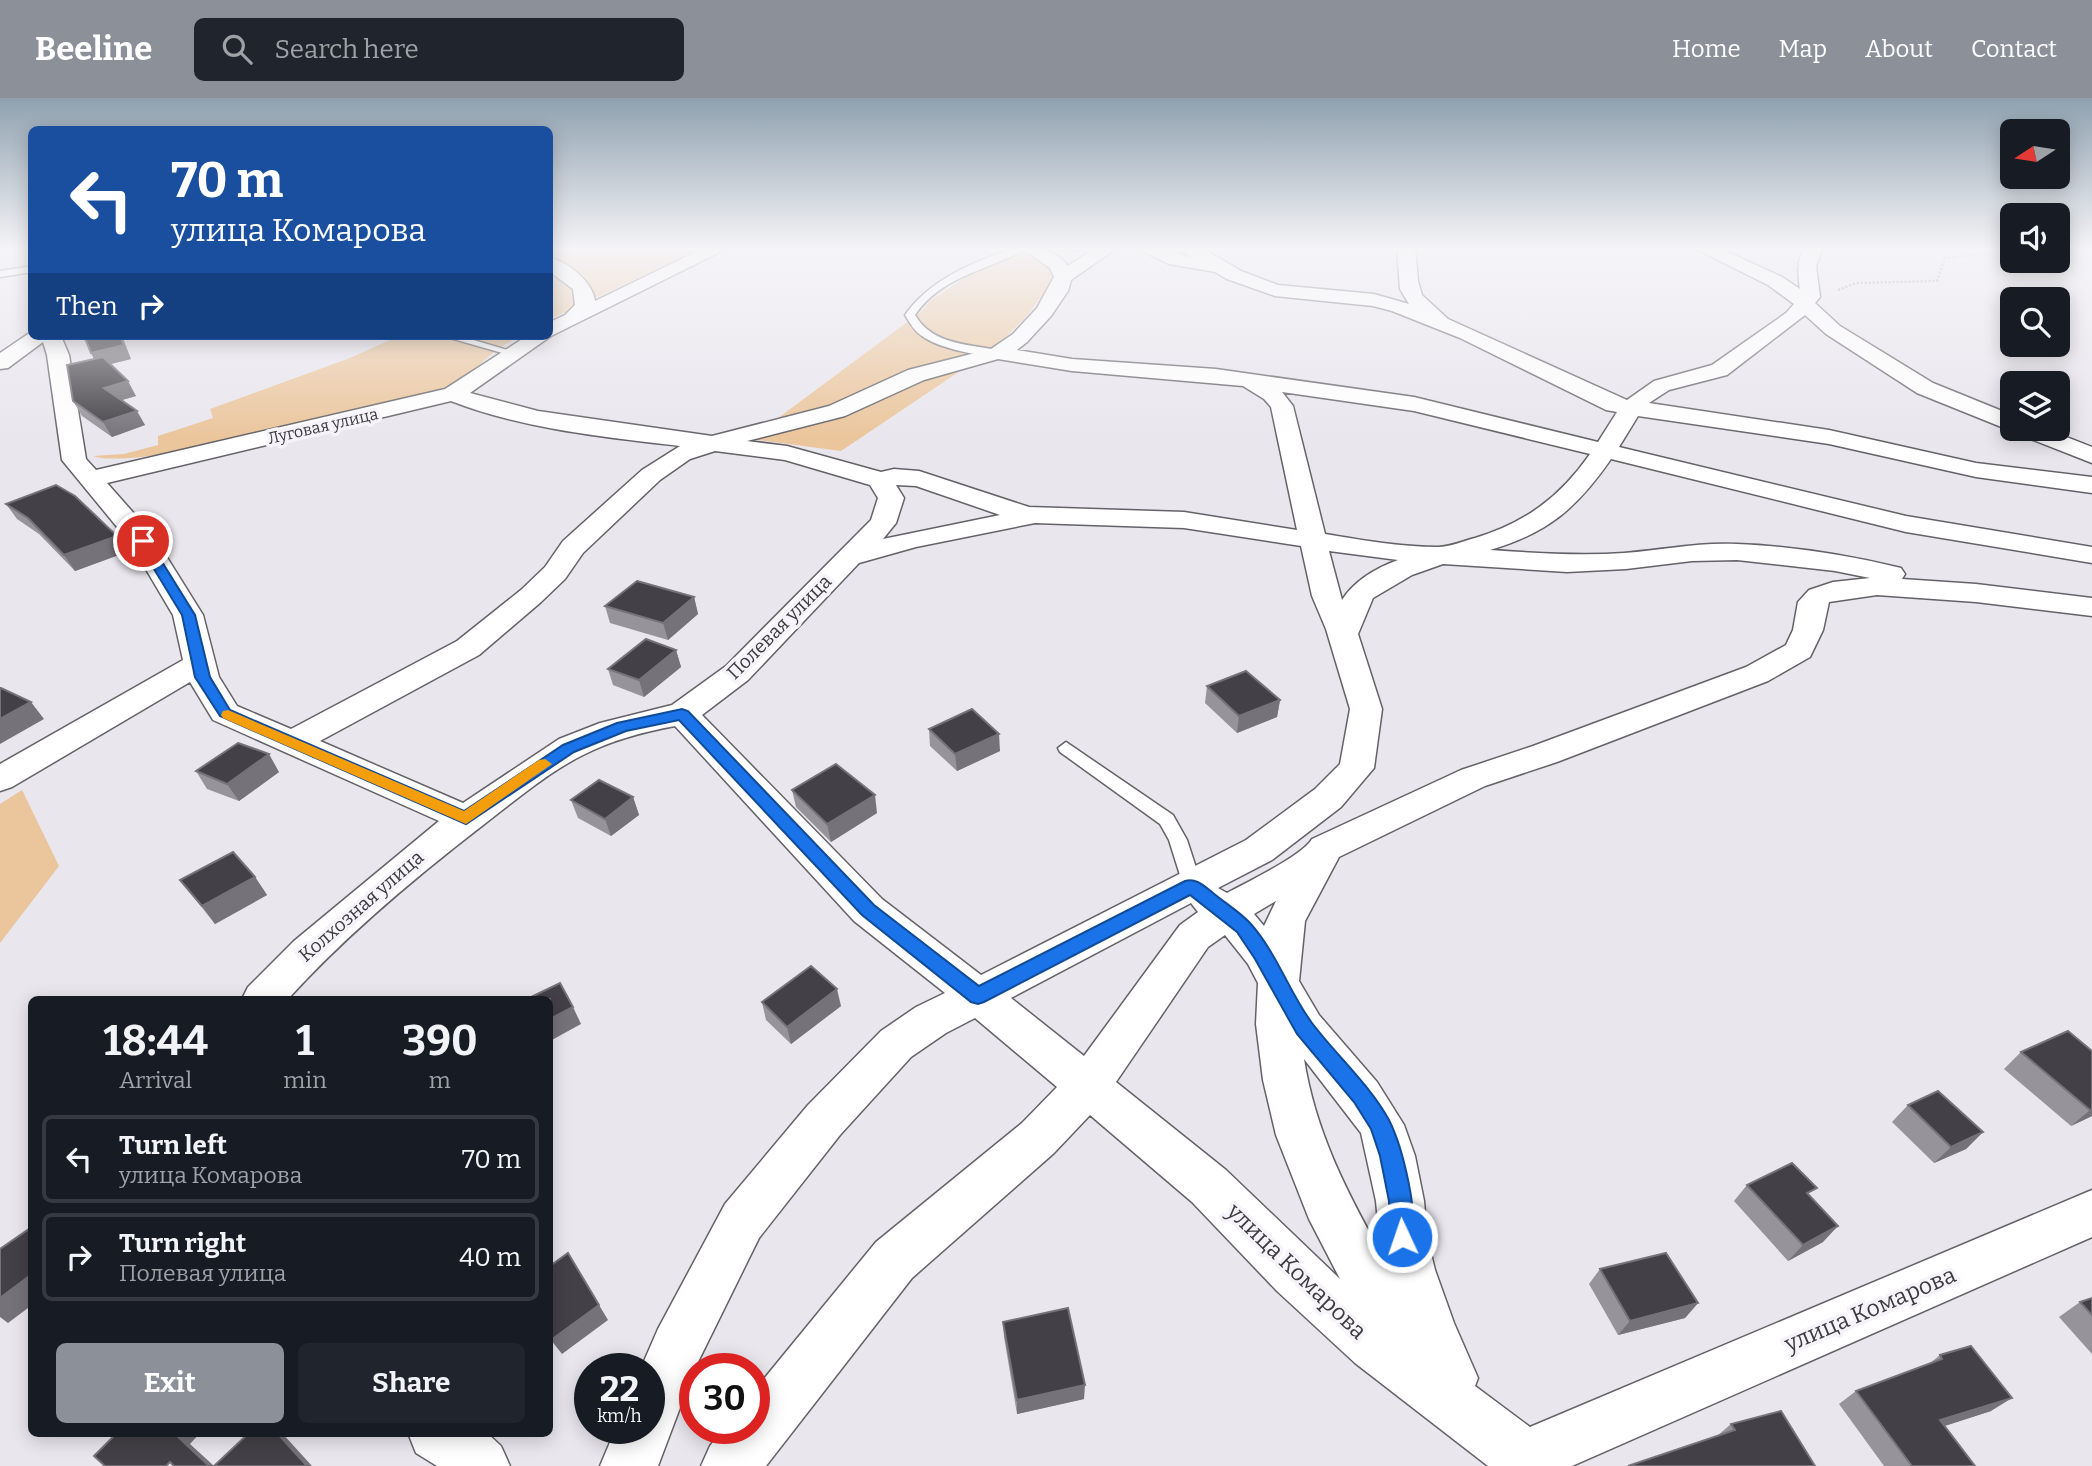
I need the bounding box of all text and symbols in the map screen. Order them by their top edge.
search box [194,18,684,81]
text: Beeline [35,29,152,69]
icon: search [218,30,256,68]
text: Search here [274,34,419,65]
text: Home [1672,35,1741,63]
text: Map [1779,35,1827,63]
text: About [1865,35,1933,63]
text: Contact [1971,35,2057,63]
north arrow [2000,119,2070,189]
map controls [2000,119,2070,441]
text: 70 m [171,151,283,210]
icon: left [56,154,147,245]
button: sound [2000,203,2070,273]
text: улица Комарова [171,211,426,249]
icon: right [132,287,170,325]
button: search [2000,287,2070,357]
text: Then [56,291,118,322]
button: layers [2000,371,2070,441]
street label: Луговая улица [266,404,380,448]
pin [113,511,173,571]
icon: arrive [124,522,162,560]
street label: Полевая улица [722,570,836,684]
street label: Колхозная улица [294,845,429,966]
text: 18:44 [103,1016,208,1066]
text: 1 [296,1016,314,1066]
text: 390 [402,1016,478,1066]
text: Arrival [119,1066,192,1094]
text: min [283,1066,327,1094]
text: m [429,1066,451,1094]
text: Turn left [119,1130,227,1161]
icon: left [60,1140,98,1178]
text: 70 m [462,1144,521,1175]
text: улица Комарова [119,1161,302,1189]
street label: улица Комарова [1221,1197,1373,1345]
position arrow [1365,1200,1439,1274]
text: Turn right [119,1228,246,1259]
icon: right [60,1238,98,1276]
text: 40 m [459,1242,521,1273]
text: Полевая улица [119,1259,286,1287]
street label: улица Комарова [1779,1260,1960,1358]
button: Exit [56,1343,284,1423]
button: Share [298,1343,525,1423]
speed limit sign: 30 [679,1353,770,1444]
text: 22 [600,1368,639,1410]
text: km/h [597,1405,642,1427]

